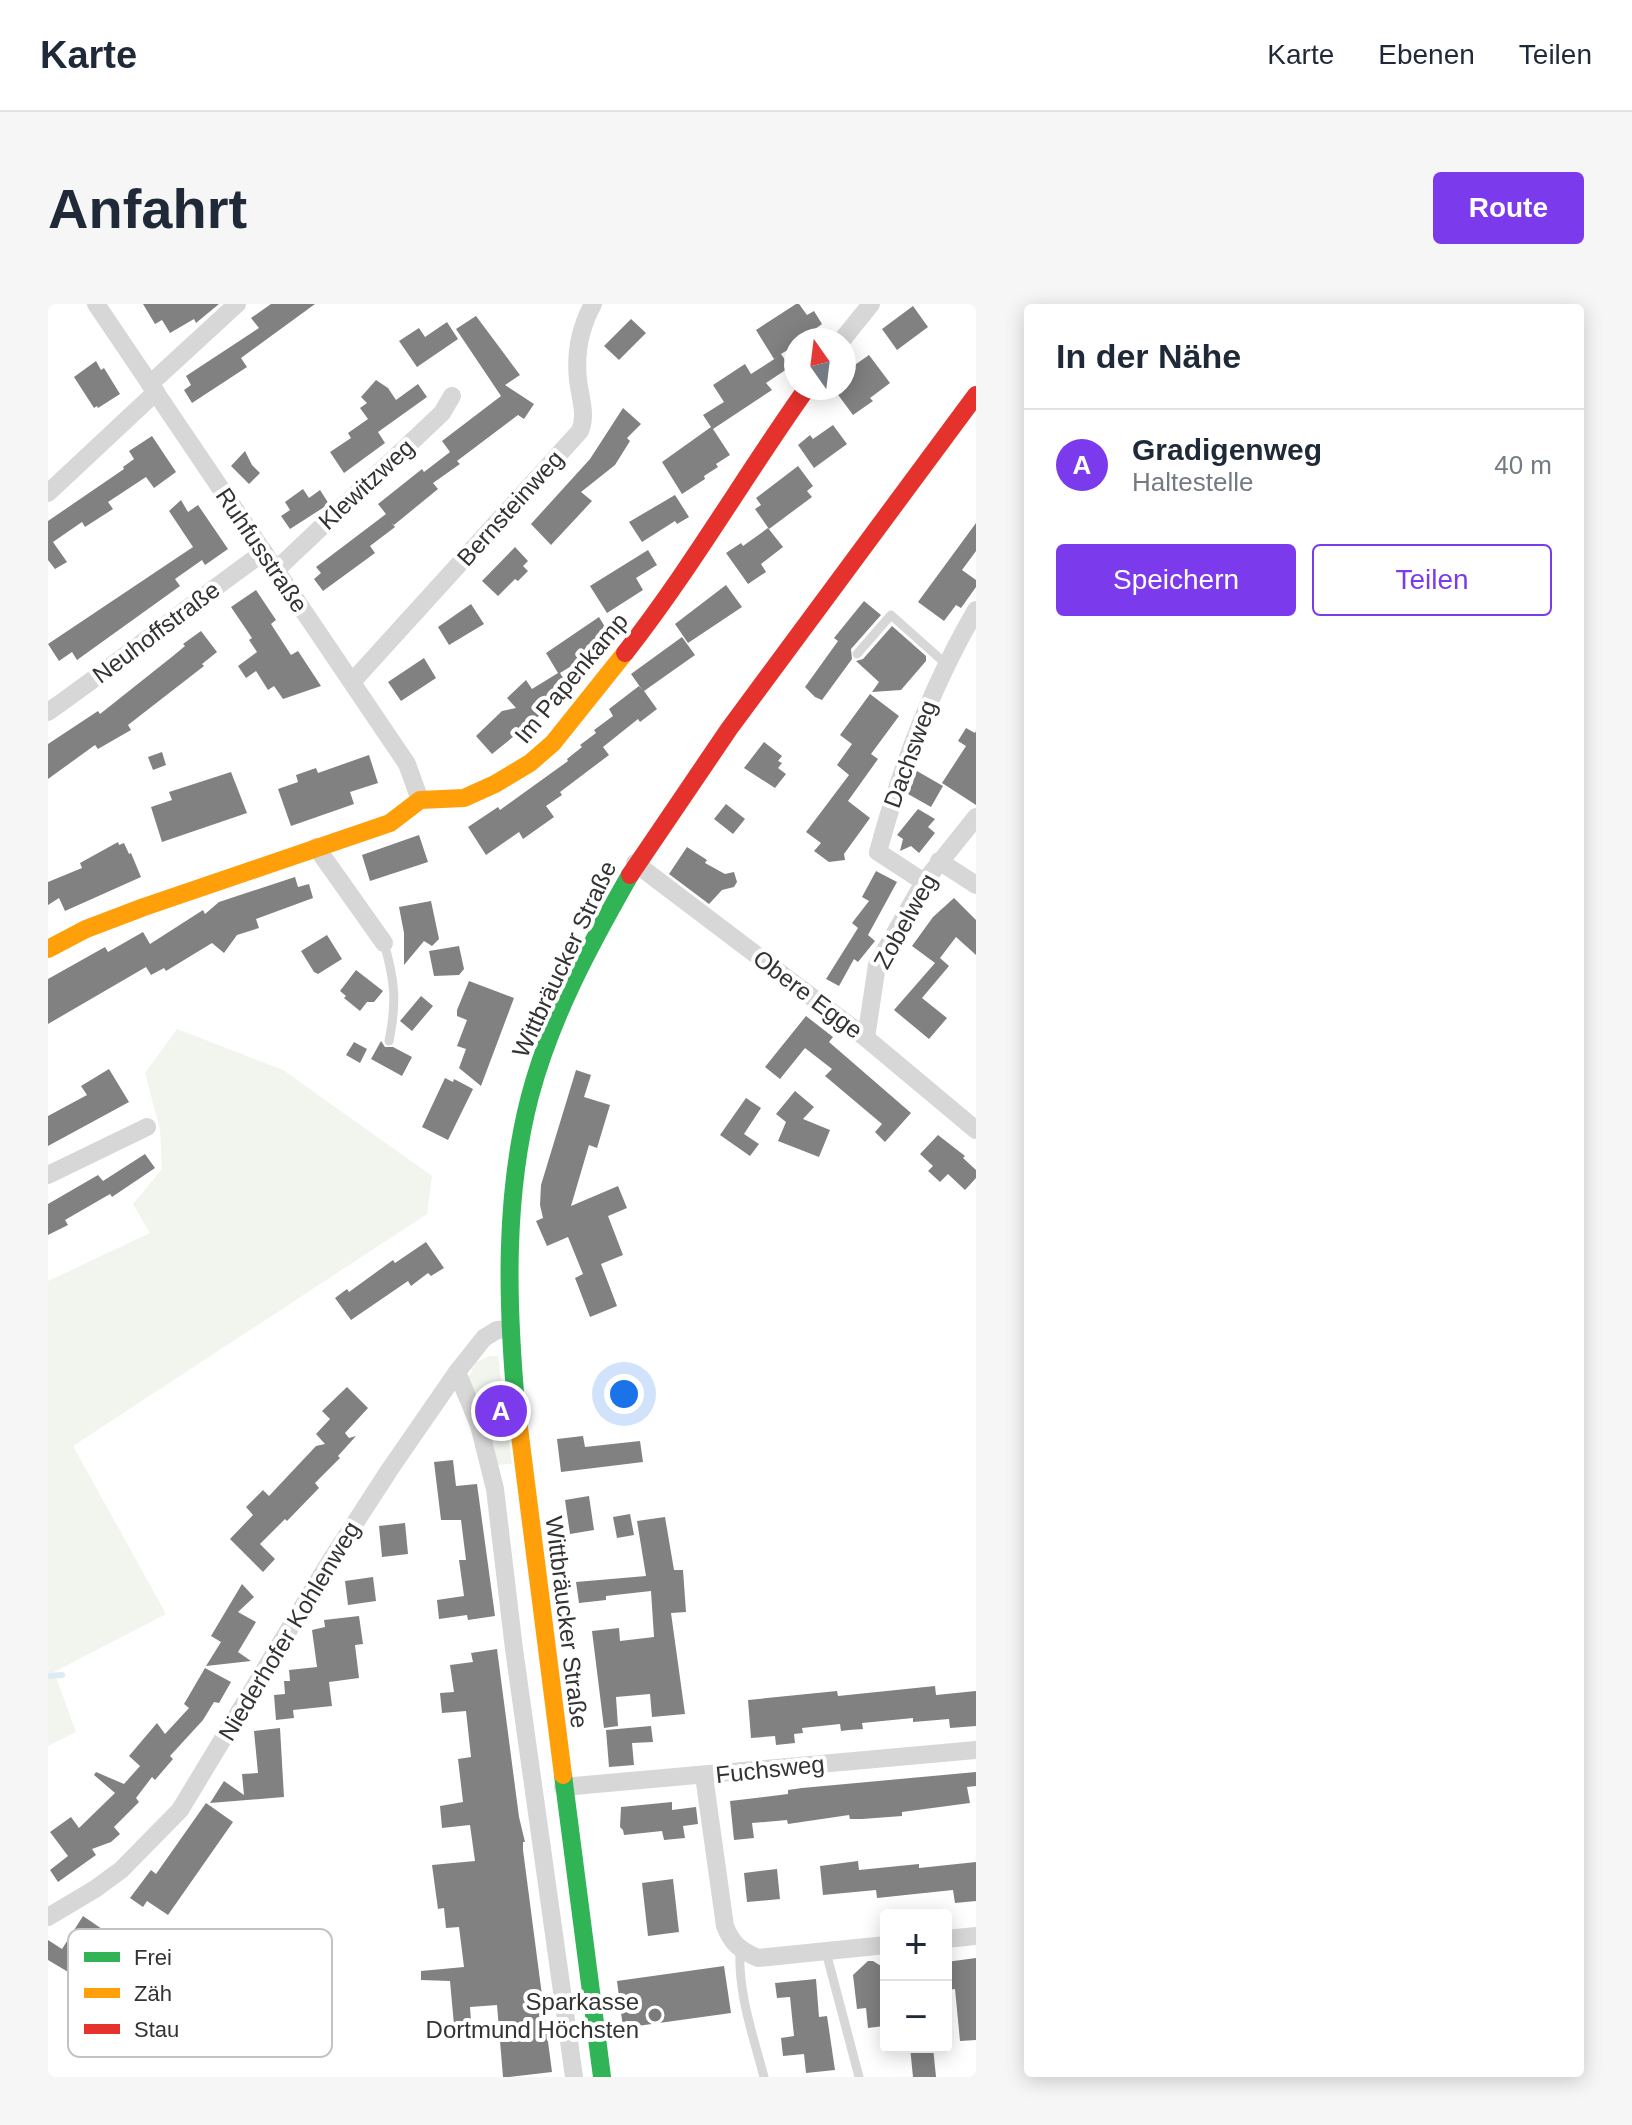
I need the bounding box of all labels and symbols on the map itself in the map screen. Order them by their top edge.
north arrow [784,328,856,400]
street label: Klewitzweg [313,433,419,535]
street label: Bernsteinweg [451,445,569,571]
street label: Ruhfusstraße [211,483,313,617]
street label: Neuhoffstraße [87,576,225,688]
street label: Im Papenkamp [509,607,633,749]
street label: Dachsweg [878,697,942,811]
street label: Wittbräucker Straße [507,857,621,1061]
street label: Zobelweg [868,869,942,973]
street label: Obere Egge [748,944,868,1044]
your location [604,1374,644,1414]
pin: A [475,1381,527,1441]
street label: Wittbräucker Straße [541,1514,593,1730]
street label: Niederhofer Kohlenweg [213,1517,365,1745]
street label: Fuchsweg [714,1750,826,1788]
legend [68,1929,332,2057]
text: Frei [134,1945,172,1970]
text: Zäh [134,1981,172,2006]
place label: Sparkasse Dortmund Höchsten [426,1988,639,2043]
marker: Sparkasse Dortmund Höchsten [646,2006,664,2024]
text: Stau [134,2017,179,2042]

